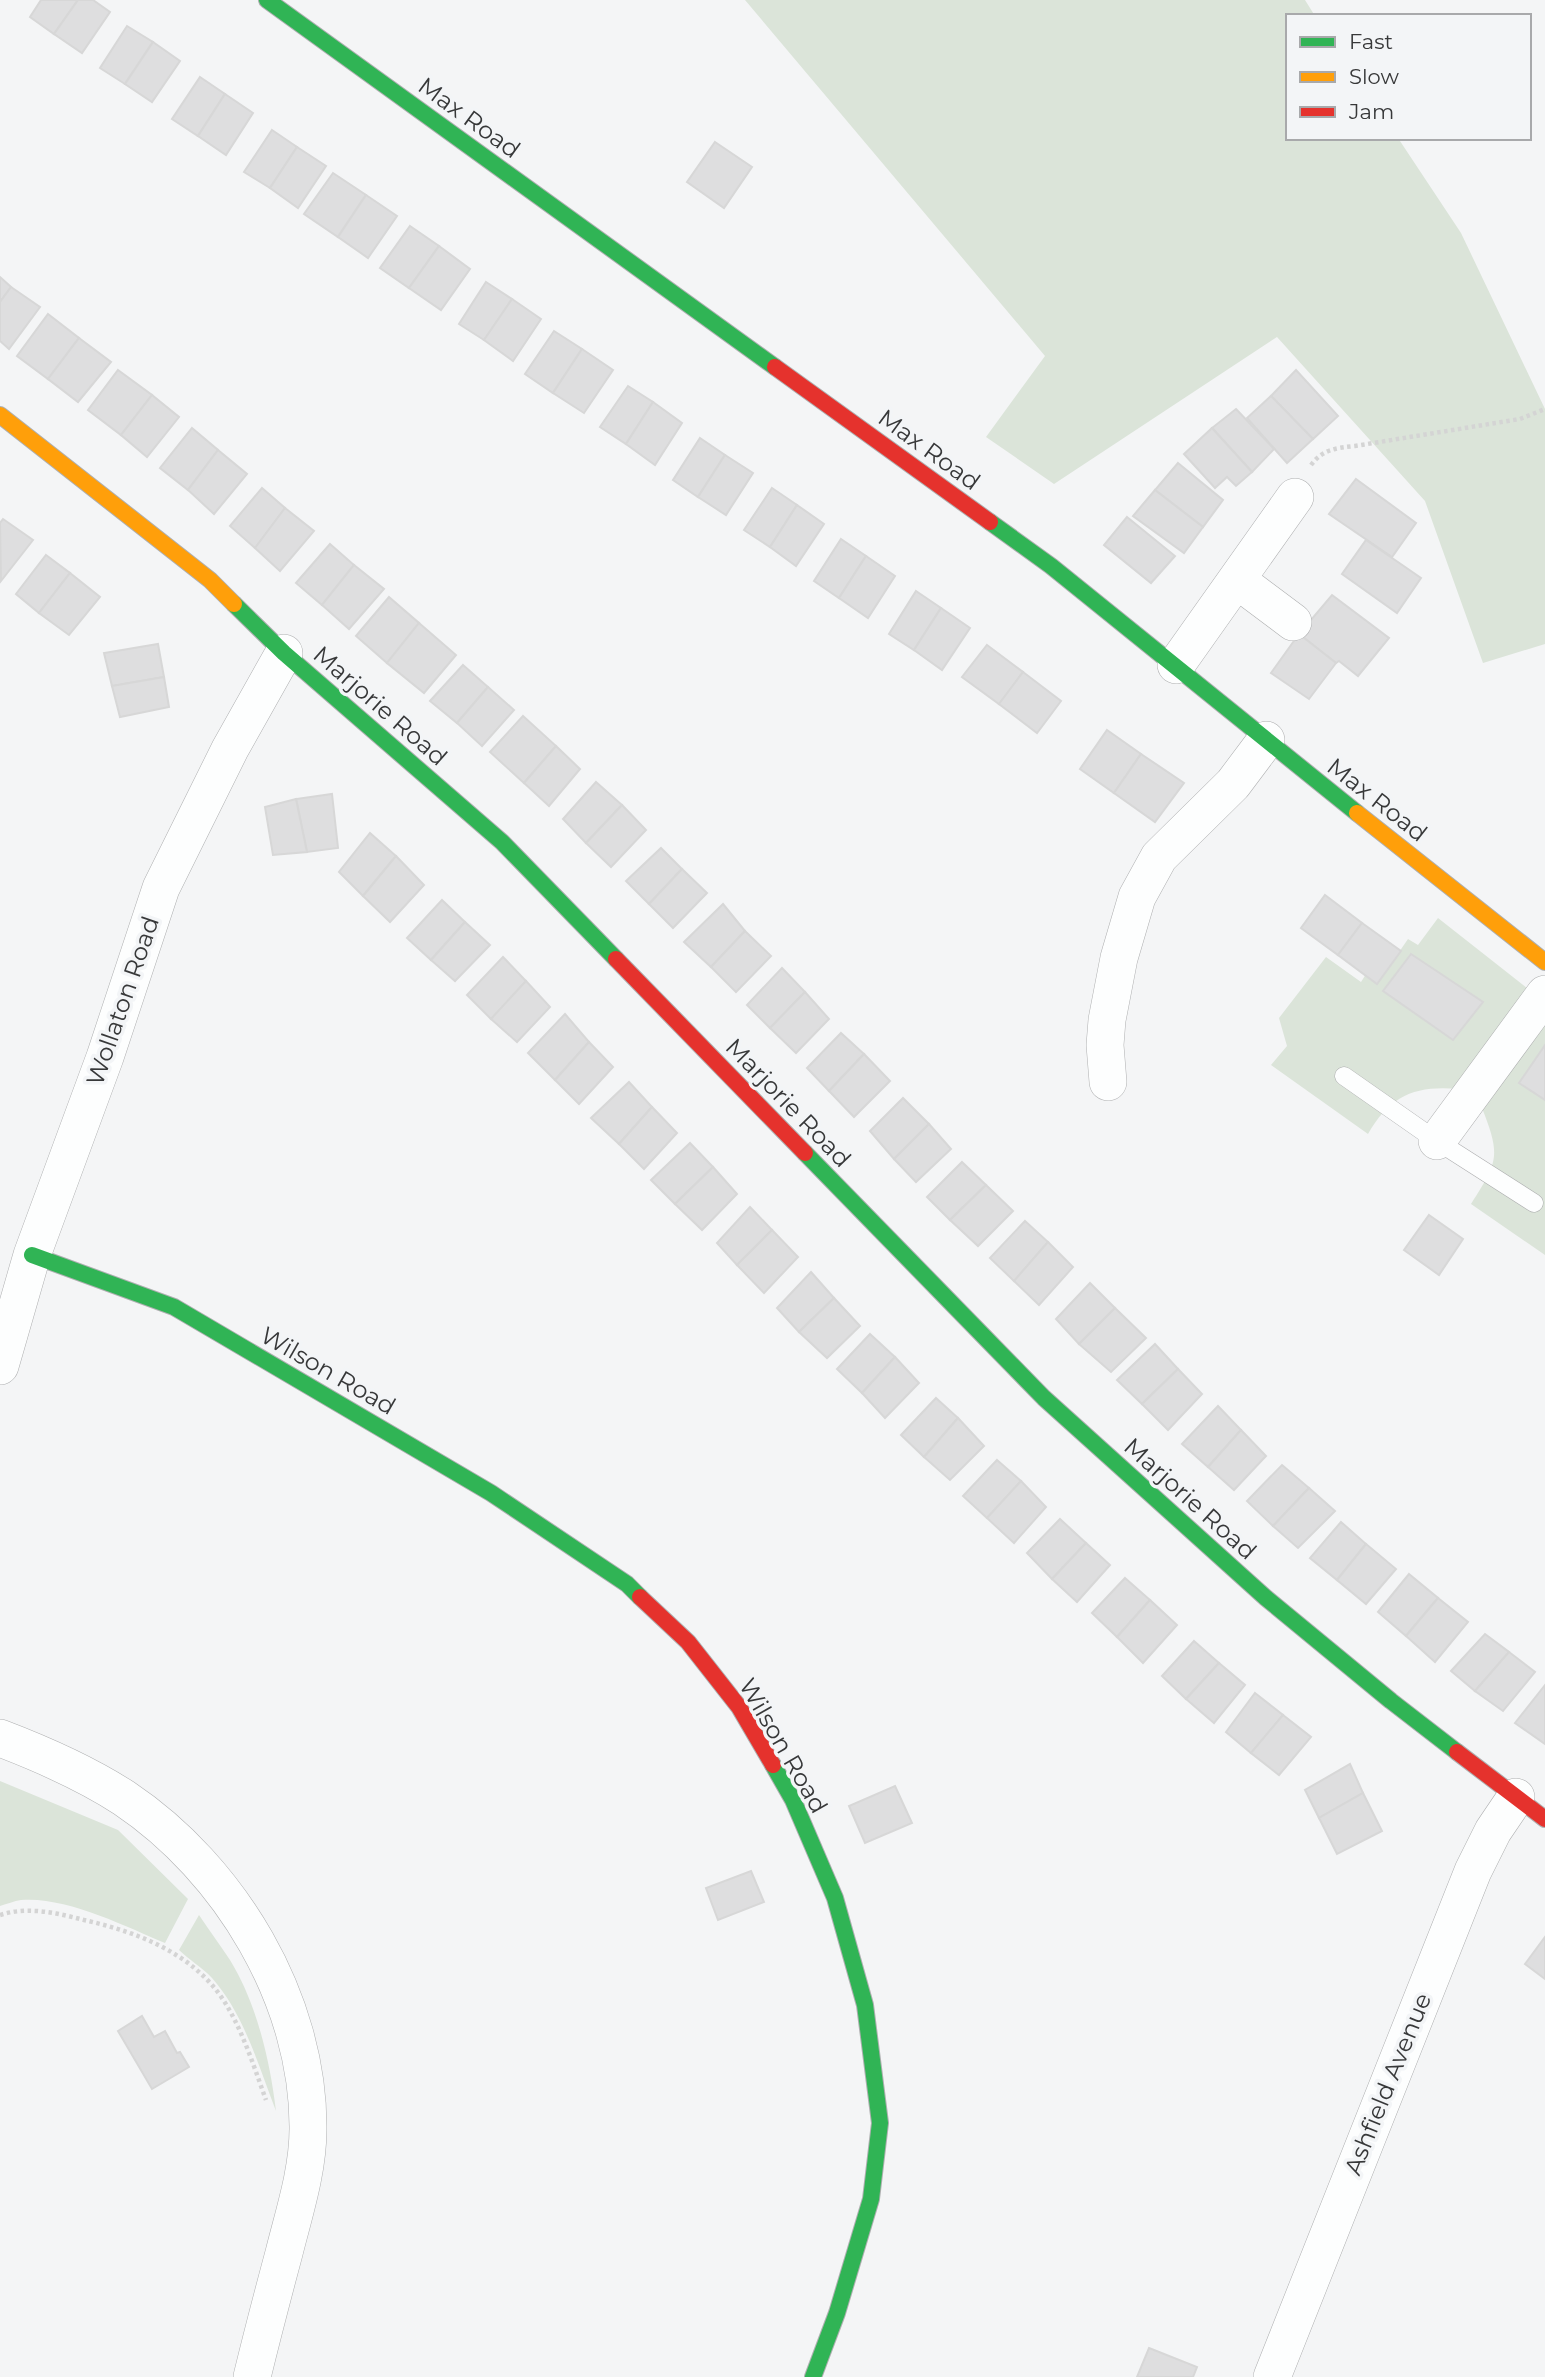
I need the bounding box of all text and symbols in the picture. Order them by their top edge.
legend [1286,14,1531,140]
text: Fast [1349,29,1393,54]
text: Slow [1349,64,1399,89]
street label: Max Road [413,71,526,164]
text: Jam [1348,99,1394,124]
street label: Max Road [873,403,986,496]
street label: Marjorie Road [308,640,453,772]
street label: Max Road [1322,752,1433,848]
street label: Wollaton Road [80,912,165,1089]
street label: Marjorie Road [720,1032,857,1173]
street label: Wilson Road [256,1320,401,1421]
street label: Marjorie Road [1118,1432,1262,1566]
street label: Wilson Road [733,1673,834,1818]
street label: Ashfield Avenue [1338,1989,1437,2179]

